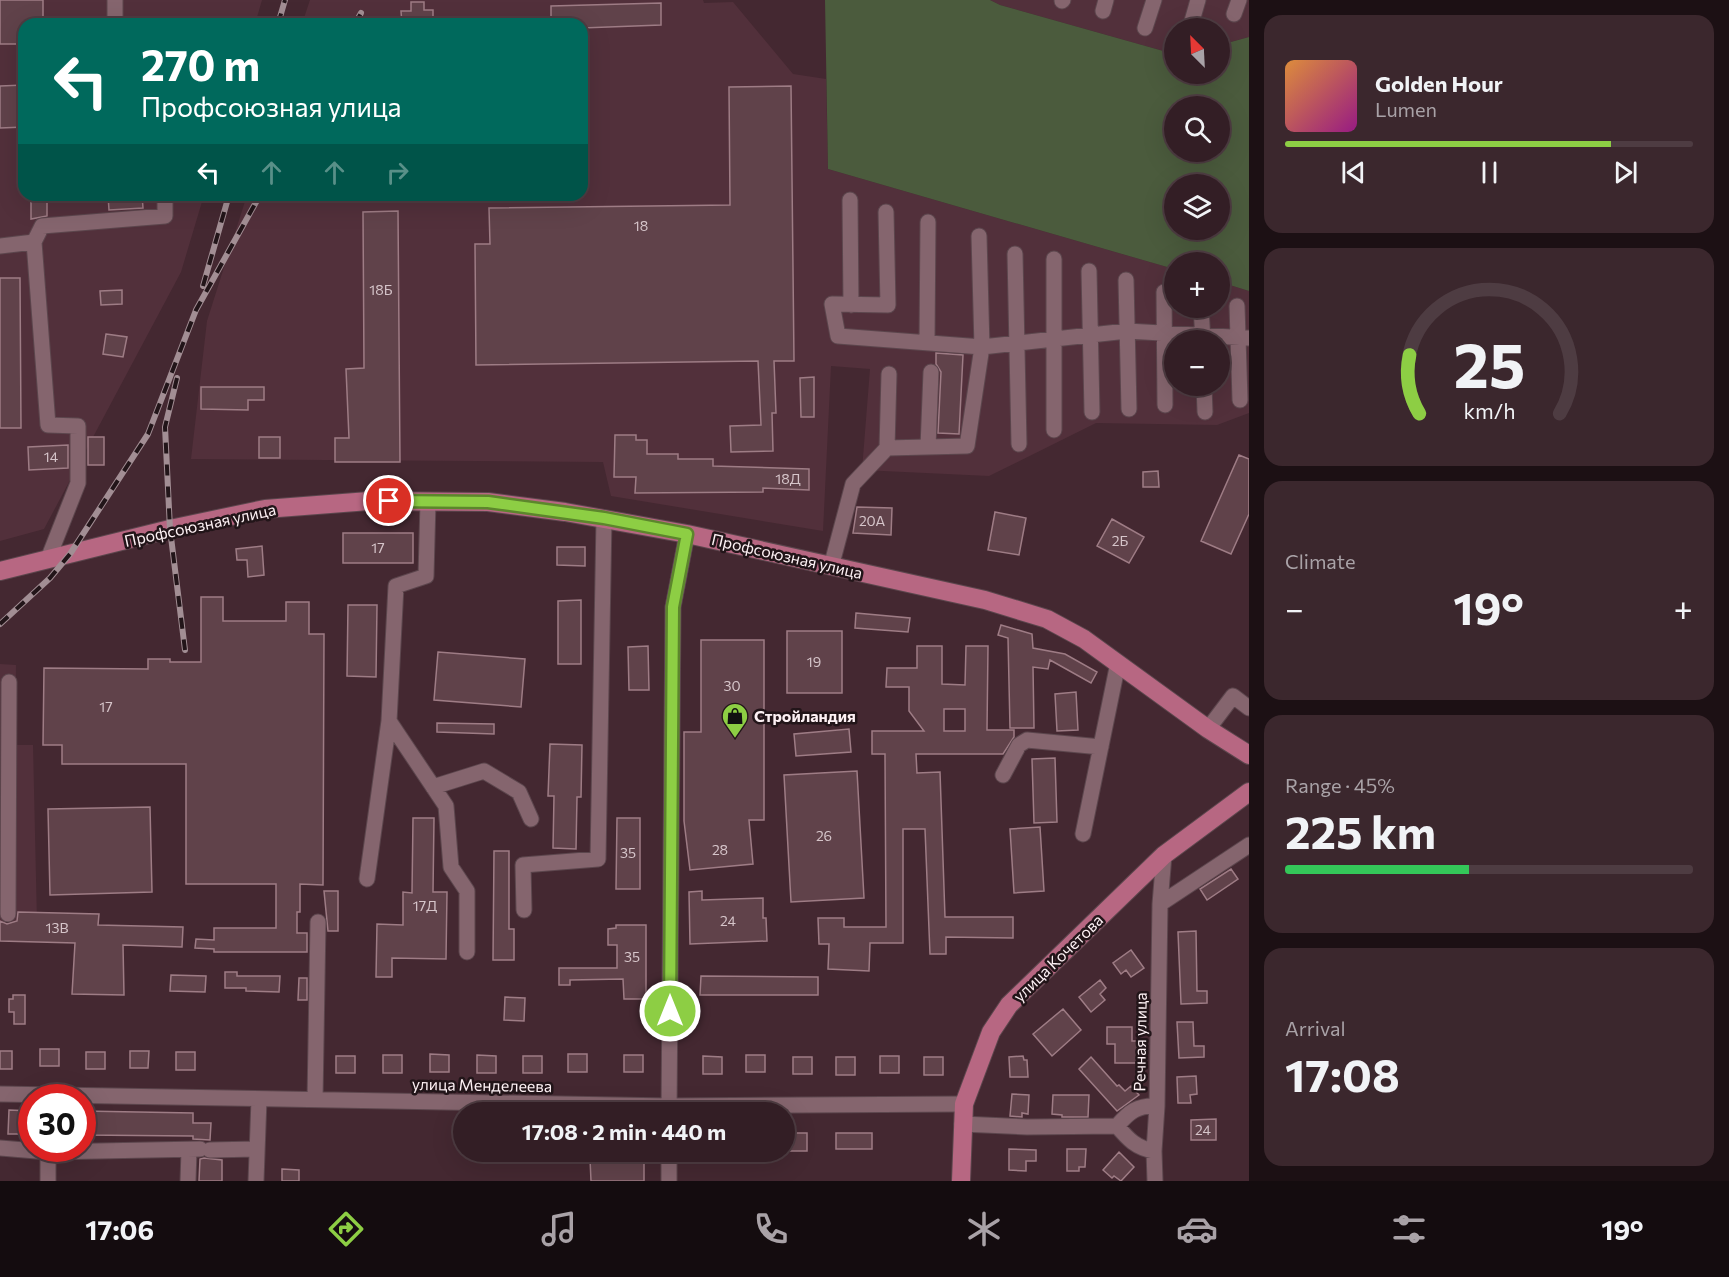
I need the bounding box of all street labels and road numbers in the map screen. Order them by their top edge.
street label: Профсоюзная улица [122,499,277,550]
street label: Профсоюзная улица [710,529,864,582]
street label: улица Кочетова [1009,910,1106,1005]
street label: Речная улица [1129,992,1150,1092]
street label: улица Менделеева [412,1074,552,1095]

